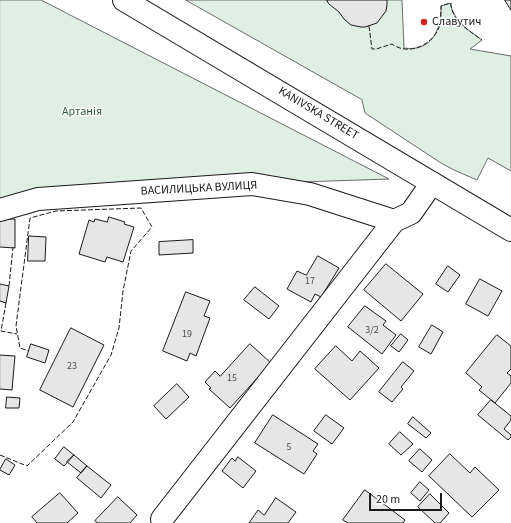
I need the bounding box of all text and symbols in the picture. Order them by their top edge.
place label: Славутич [432,15,481,29]
marker: Славутич [419,17,429,27]
street label: KANIVSKA STREET [275,84,361,144]
park label: Артанія [62,105,102,119]
street label: ВАСИЛИЦЬКА ВУЛИЦЯ [140,179,258,199]
house number: 17 [305,276,315,288]
house number: 3/2 [365,325,379,337]
house number: 19 [182,329,192,341]
house number: 23 [67,361,77,373]
house number: 15 [227,373,237,385]
house number: 5 [287,442,291,454]
scale bar [371,485,444,511]
text: 20 m [376,491,400,508]

